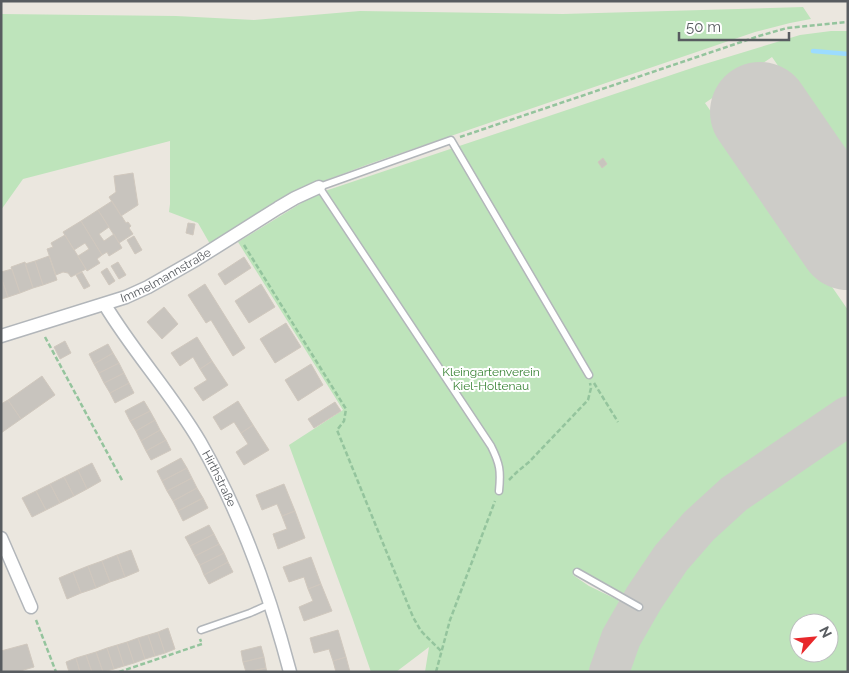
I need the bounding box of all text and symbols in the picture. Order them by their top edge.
scale bar [679,10,789,42]
text: 50 m [686,18,721,36]
street label: Immelmannstraße [119,245,213,305]
park label: Kleingartenverein Kiel-Holtenau [442,365,540,393]
street label: Hirthstraße [199,448,239,509]
north arrow [789,613,839,663]
text: N [816,624,835,640]

